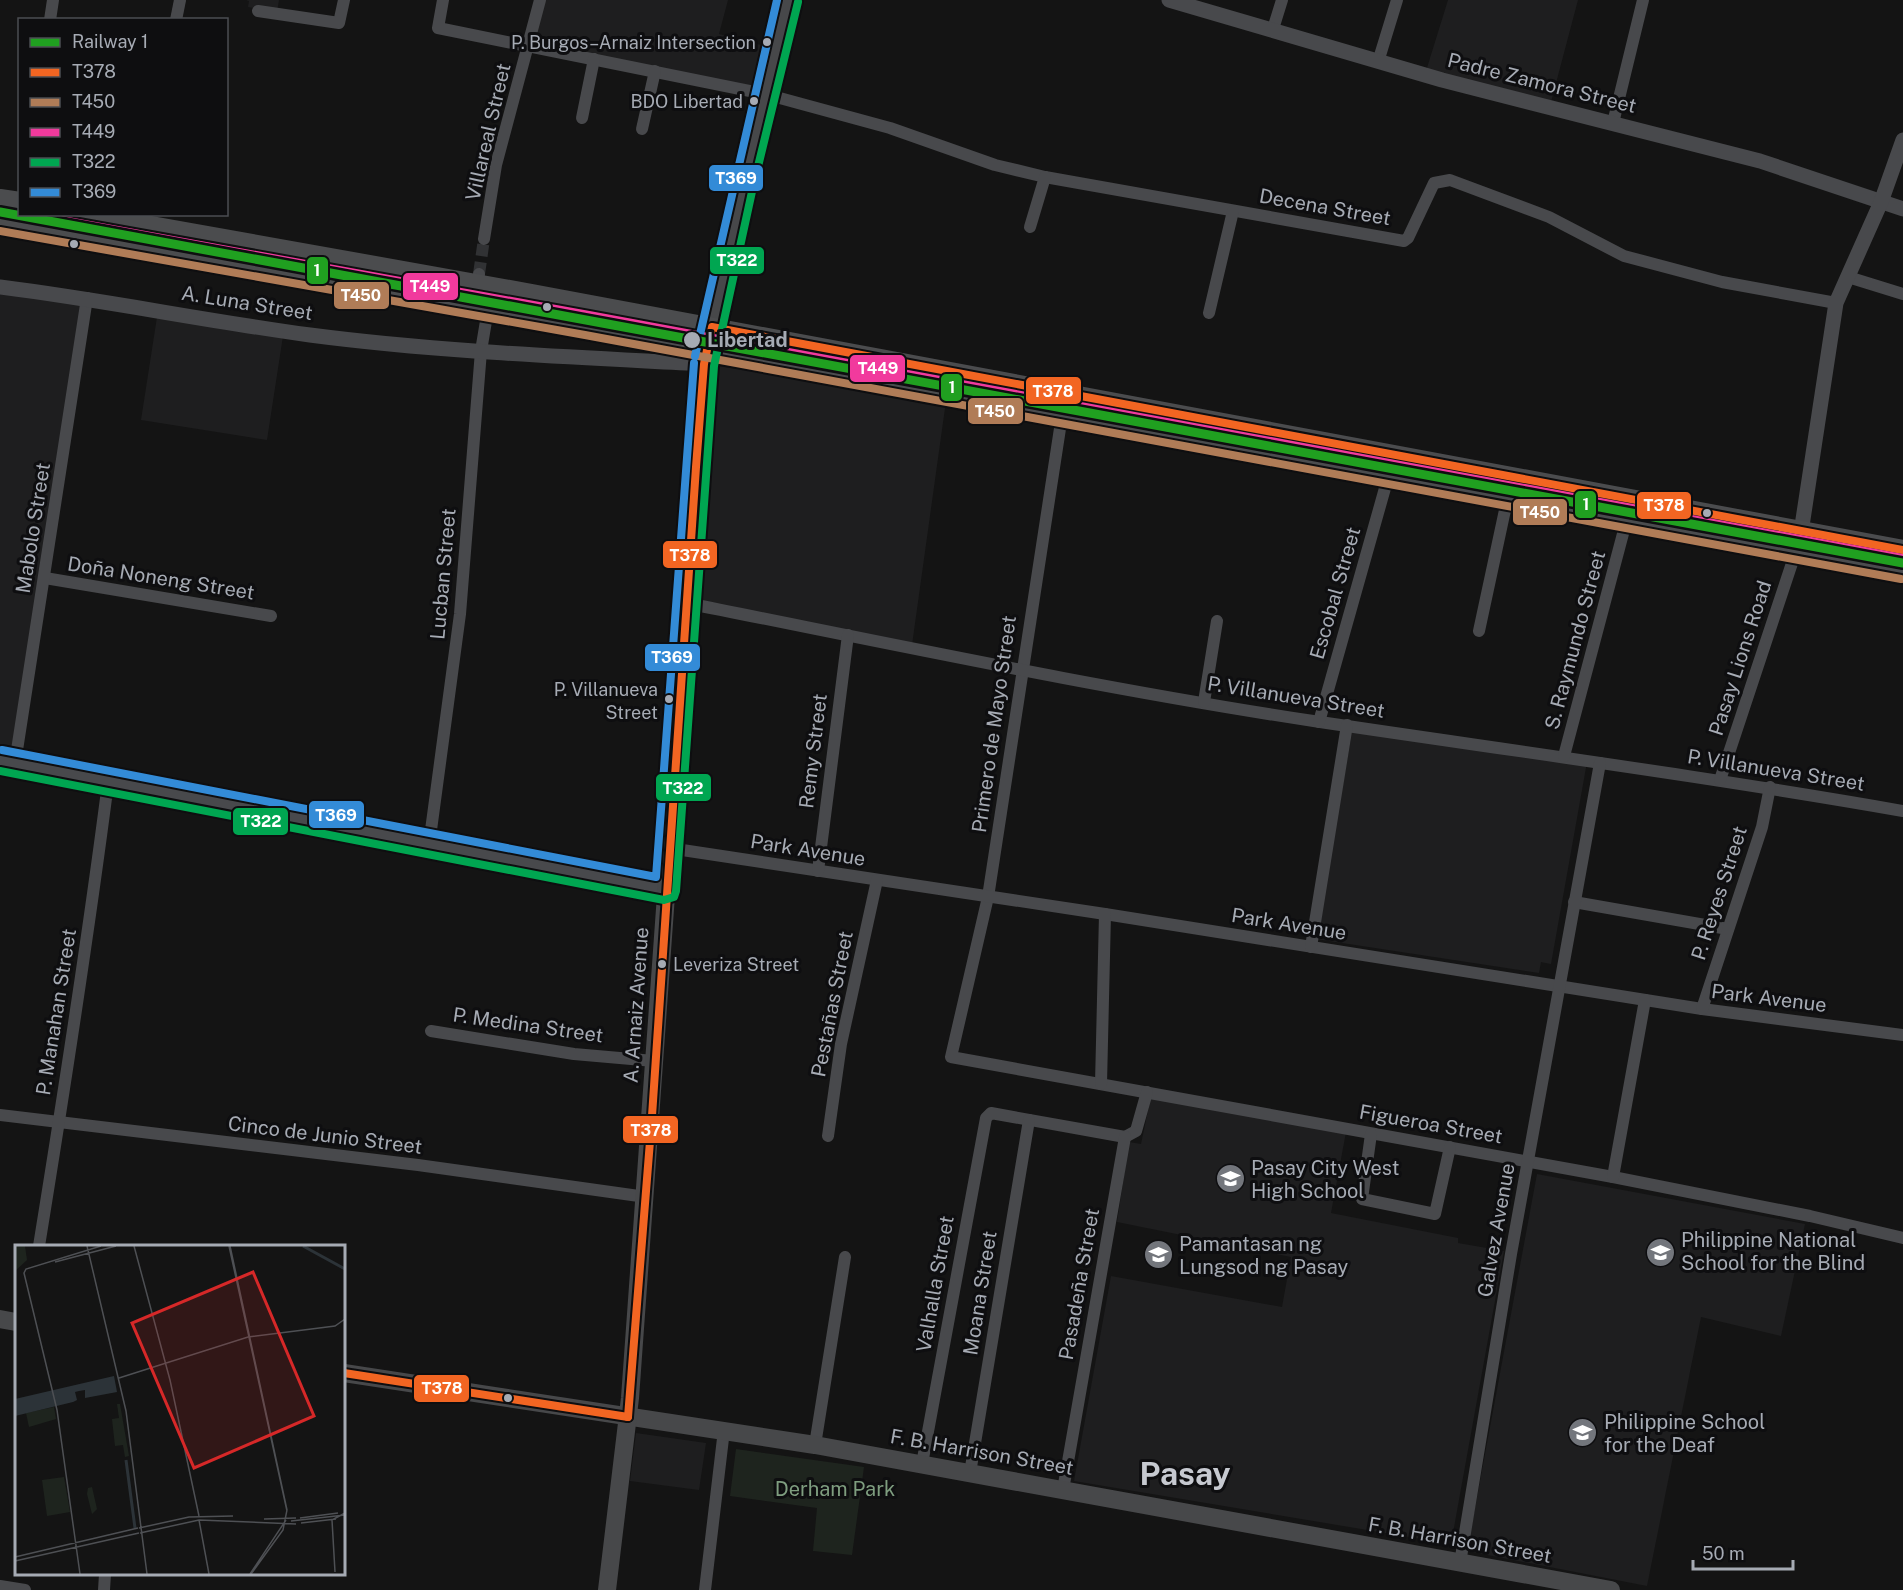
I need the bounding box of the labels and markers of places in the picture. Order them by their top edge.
place label: P. Burgos–Arnaiz Intersection [511,32,756,53]
marker: P. Burgos–Arnaiz Intersection [761,36,773,48]
place label: BDO Libertad [630,91,743,112]
marker: BDO Libertad [748,95,760,107]
unlabelled marker [68,238,80,250]
unlabelled marker [541,301,553,313]
place label: Libertad [707,328,788,352]
marker: Libertad [682,330,702,350]
unlabelled marker [1701,507,1713,519]
place label: P. Villanueva Street [554,679,658,723]
marker: P. Villanueva Street [663,693,675,705]
place label: Leveriza Street [673,954,799,975]
marker: Leveriza Street [656,958,668,970]
place label: Pasay City West High School [1251,1156,1400,1203]
school or university icon: Pasay City West High School [1214,1163,1246,1195]
place label: Philippine National School for the Blind [1681,1228,1865,1275]
place label: Pamantasan ng Lungsod ng Pasay [1179,1232,1348,1279]
school or university icon: Philippine National School for the Blind [1644,1236,1676,1268]
school or university icon: Pamantasan ng Lungsod ng Pasay [1142,1239,1174,1271]
unlabelled marker [502,1392,514,1404]
place label: Philippine School for the Deaf [1604,1410,1765,1457]
school or university icon: Philippine School for the Deaf [1567,1417,1599,1449]

